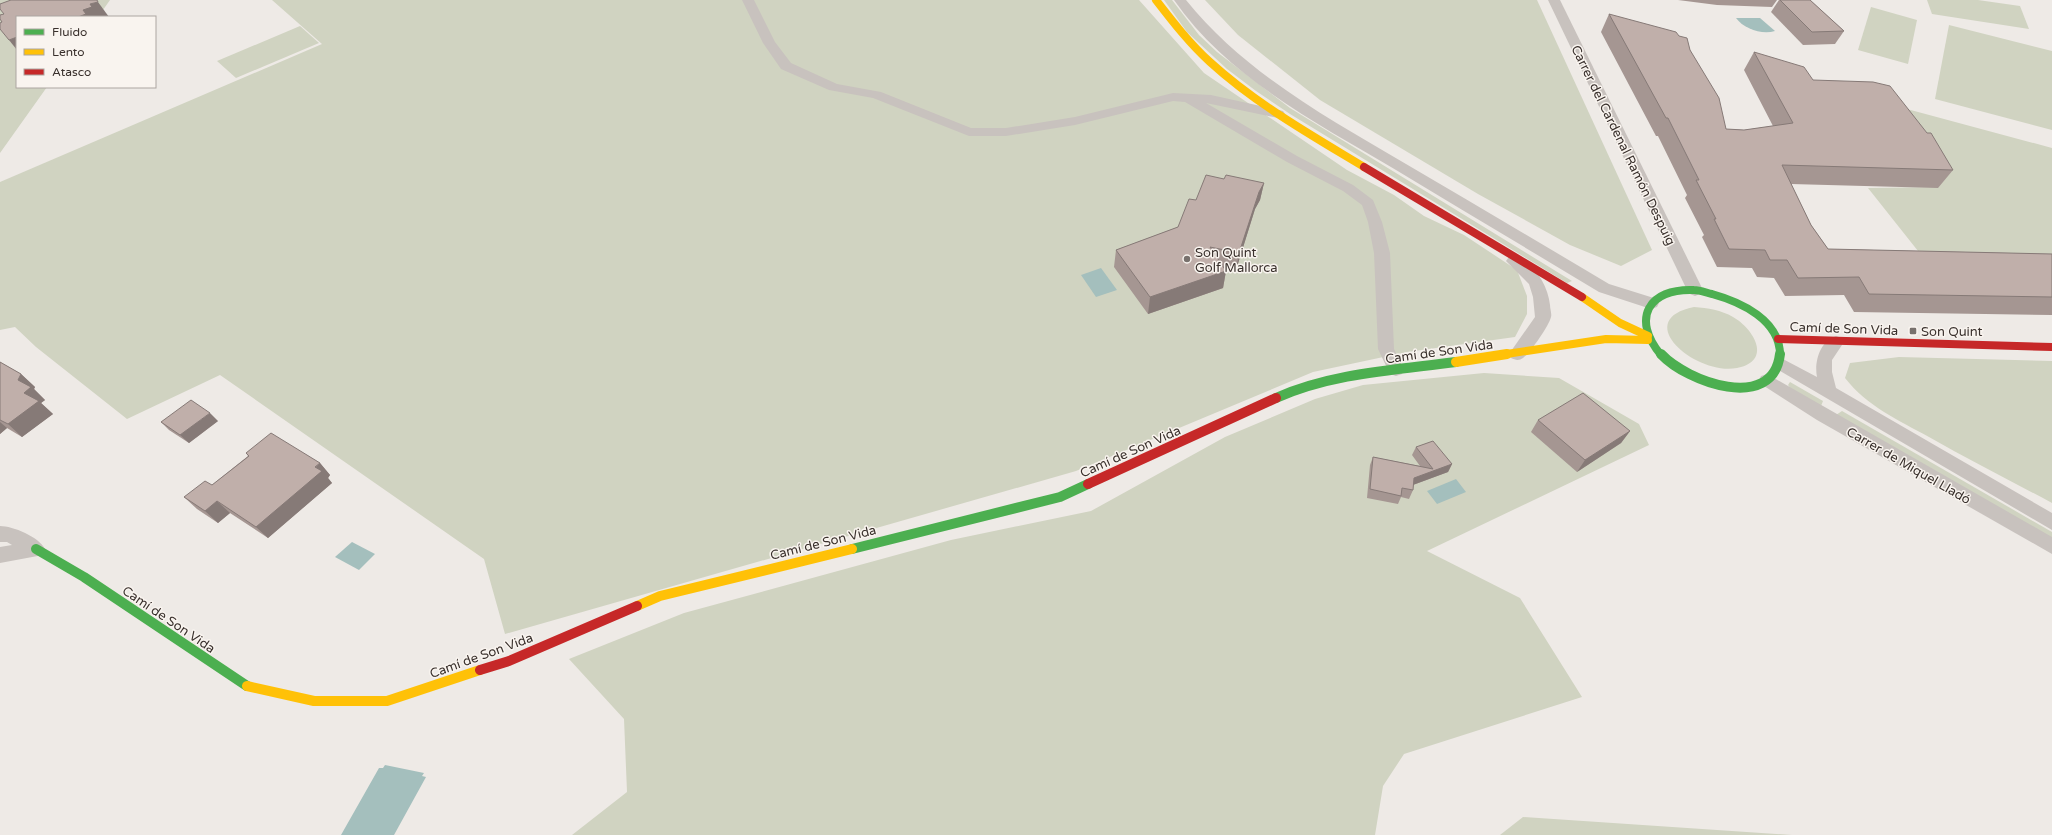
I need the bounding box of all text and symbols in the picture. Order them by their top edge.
legend [16,16,156,88]
text: Fluido [52,25,87,39]
street label: Carrer del Cardenal Ramón Despuig [1567,43,1679,248]
text: Lento [52,45,85,59]
text: Atasco [52,65,91,79]
place label: Son Quint Golf Mallorca [1195,245,1278,276]
marker: Son Quint Golf Mallorca [1182,254,1192,264]
street label: Camí de Son Vida [1789,319,1899,339]
place label: Son Quint [1921,324,1983,340]
marker: Son Quint [1908,326,1918,336]
street label: Camí de Son Vida [1384,337,1494,367]
street label: Camí de Son Vida [1078,423,1183,481]
street label: Carrer de Miquel Lladó [1844,424,1973,508]
street label: Camí de Son Vida [769,522,878,564]
street label: Camí de Son Vida [119,583,218,657]
street label: Camí de Son Vida [428,630,535,682]

